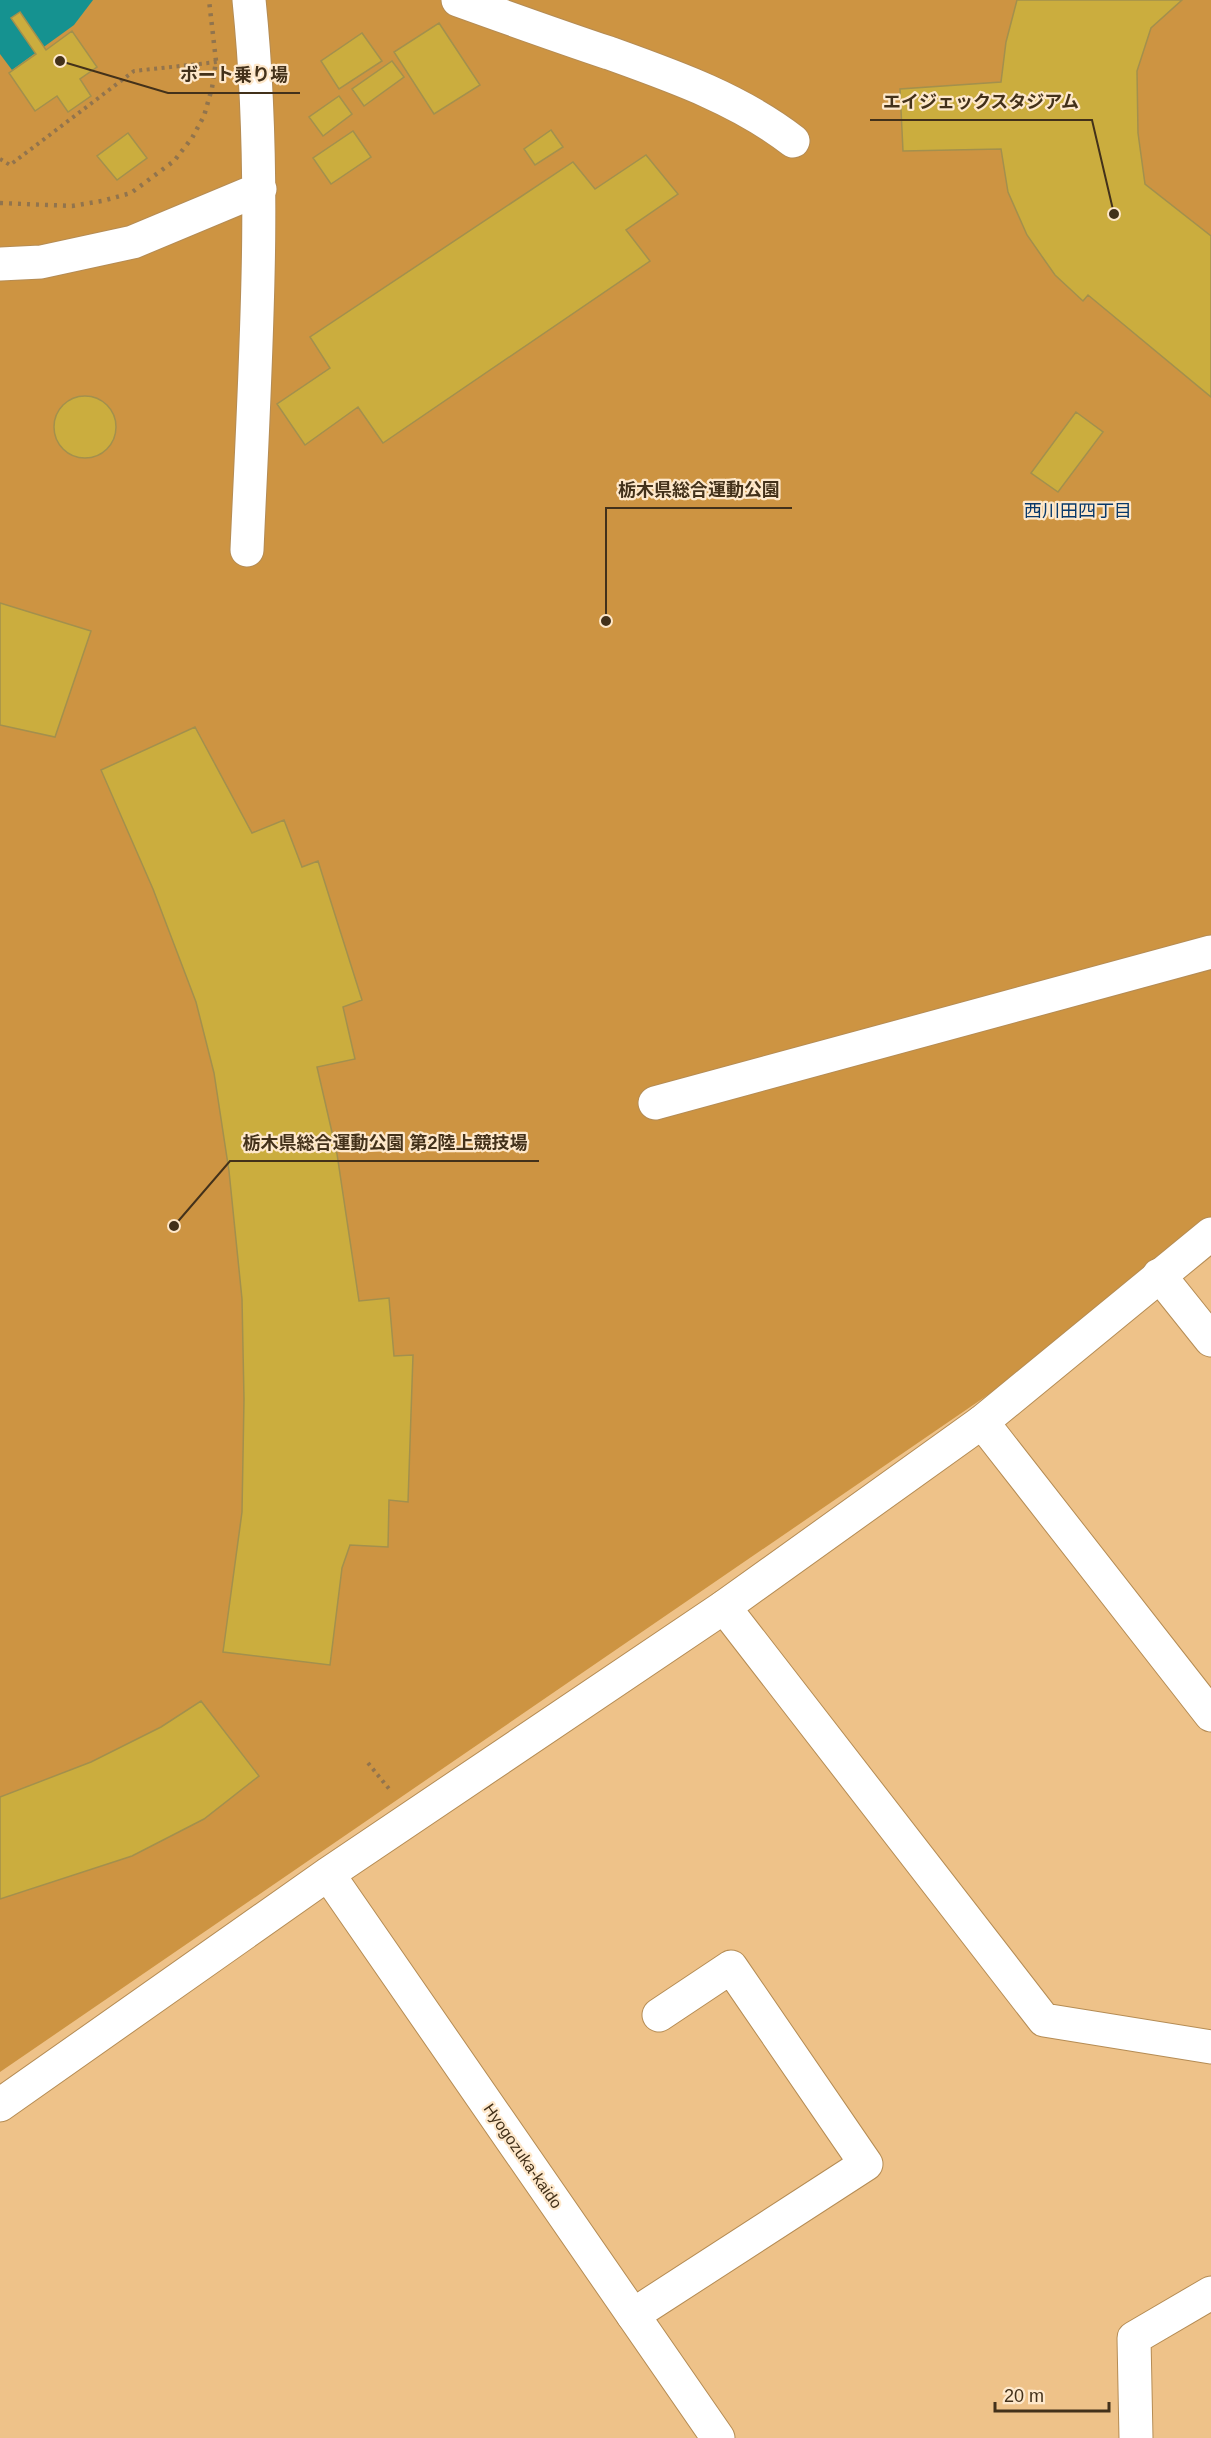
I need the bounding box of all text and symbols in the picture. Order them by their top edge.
callout: ボート乗り場 [168,57,300,93]
text: ボート乗り場 [180,65,288,85]
callout: エイジェックスタジアム [870,84,1092,120]
text: エイジェックスタジアム [883,92,1079,112]
callout: 栃木県総合運動公園 [606,472,792,508]
text: 栃木県総合運動公園 [618,480,780,500]
district label: 西川田四丁目 [1024,501,1132,521]
callout: 栃木県総合運動公園 第2陸上競技場 [230,1125,539,1161]
text: 栃木県総合運動公園 第2陸上競技場 [242,1133,528,1153]
street label: Hyogozuka-kaido [481,2100,565,2212]
scale bar [995,2375,1109,2413]
text: 20 m [1004,2386,1044,2406]

